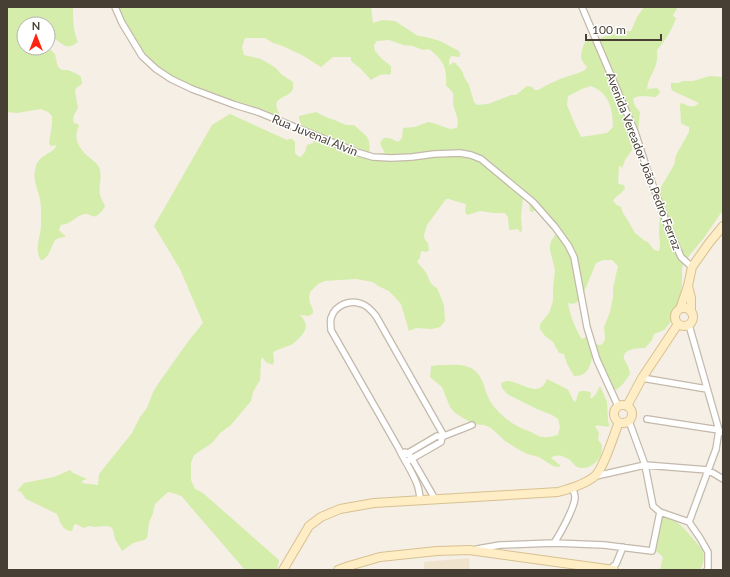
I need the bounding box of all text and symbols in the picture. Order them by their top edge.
north arrow [16,16,56,56]
scale bar [586,16,661,42]
text: N [32,19,40,32]
text: 100 m [592,22,626,37]
street label: Avenida Vereador João Pedro Ferraz [603,70,685,253]
street label: Rua Juvenal Alvin [270,111,360,159]

